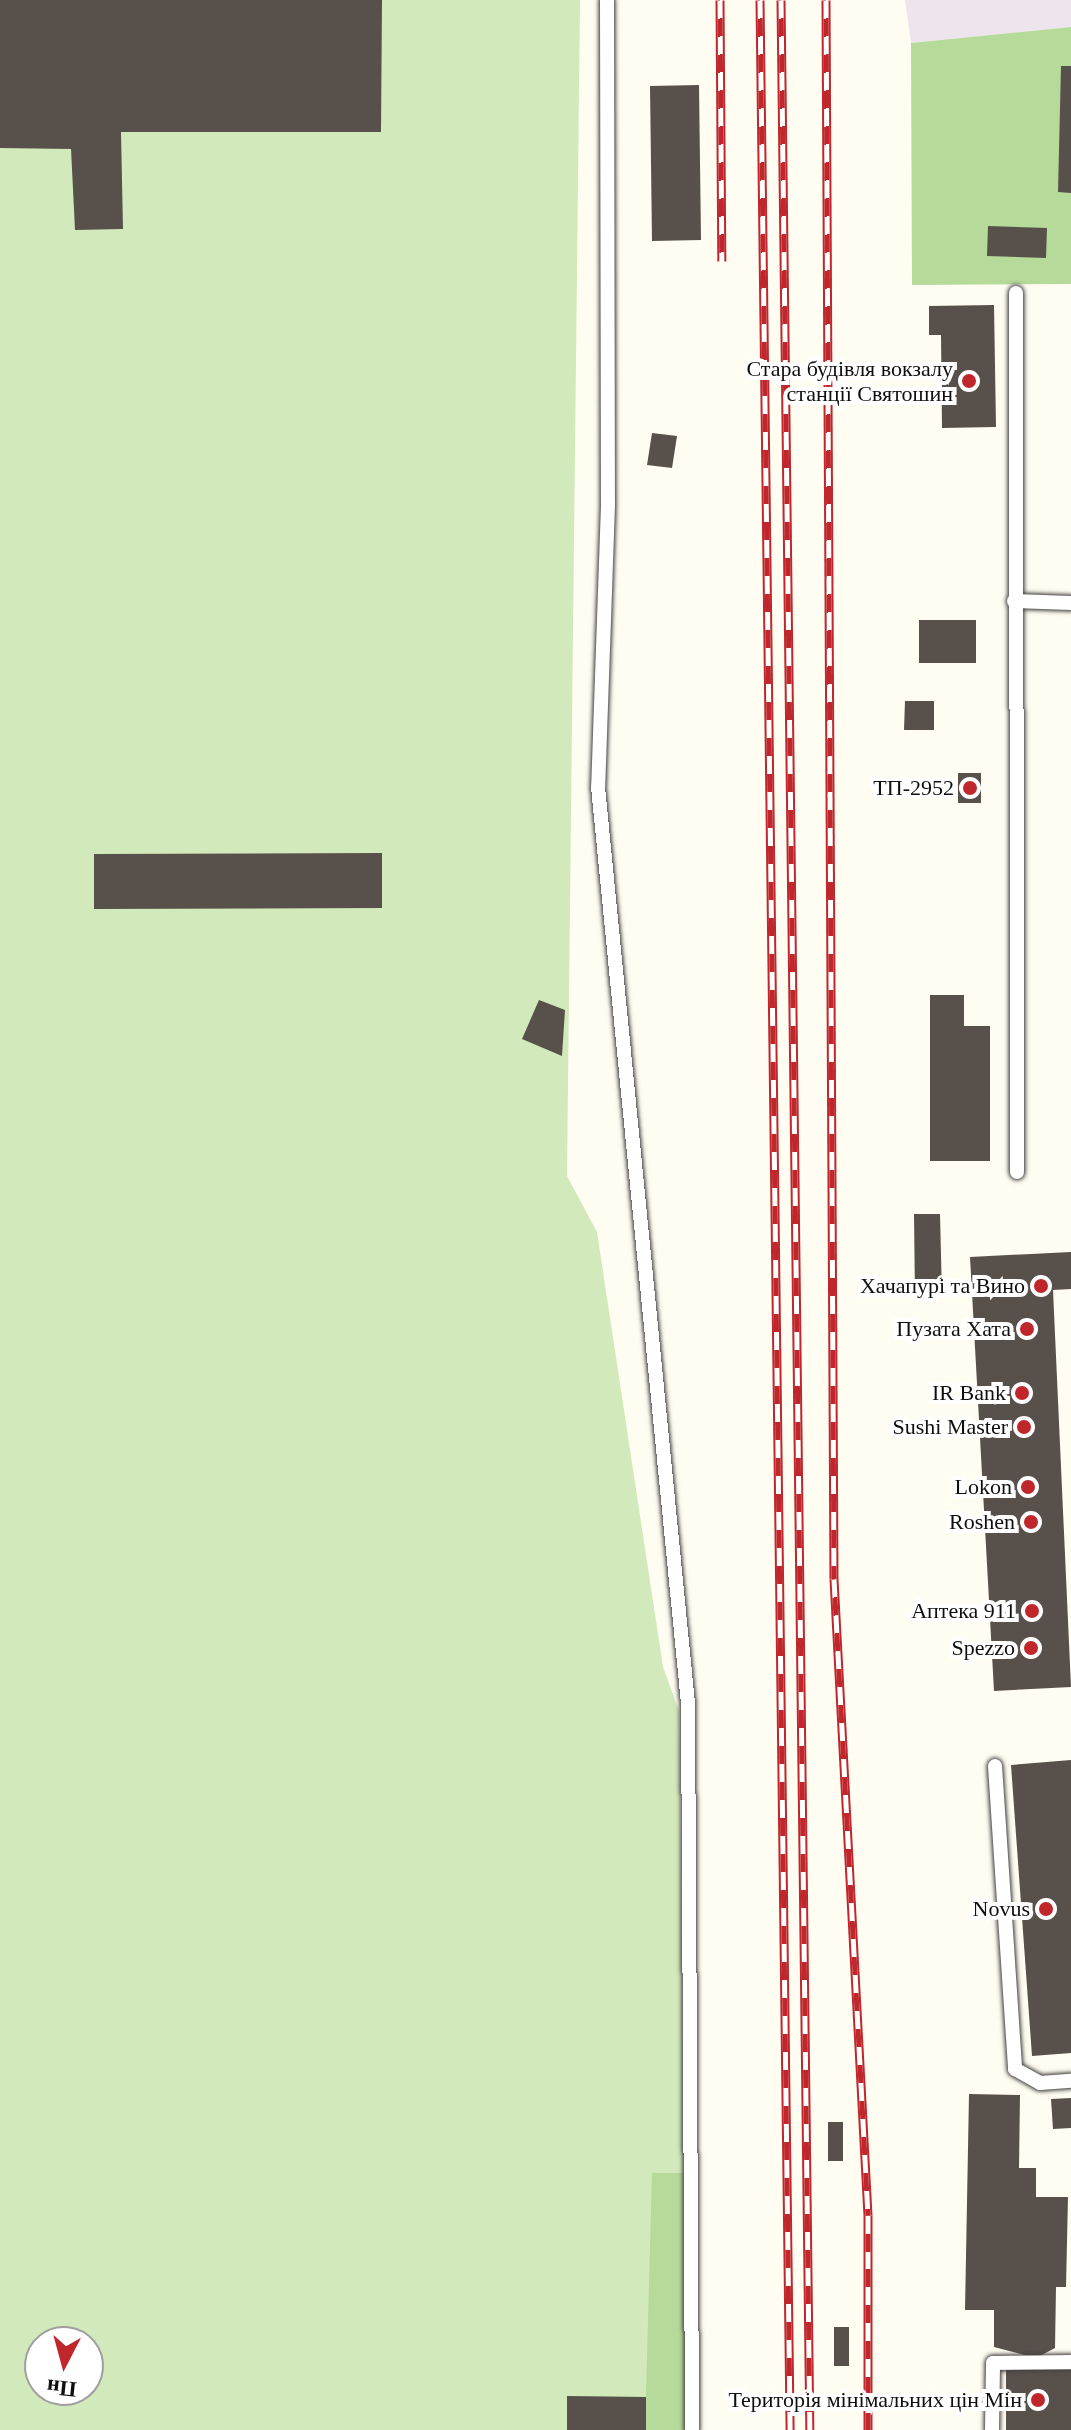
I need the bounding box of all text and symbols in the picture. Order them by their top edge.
place label: Стара будівля вокзалу станції Святошин [746,355,953,406]
marker: Стара будівля вокзалу станції Святошин [960,372,978,390]
place label: ТП-2952 [873,775,954,801]
marker: ТП-2952 [961,779,979,797]
place label: Хачапурі та Вино [860,1273,1025,1299]
marker: Хачапурі та Вино [1032,1277,1050,1295]
place label: Пузата Хата [896,1316,1011,1342]
marker: Пузата Хата [1018,1320,1036,1338]
place label: IR Bank [932,1380,1006,1406]
marker: IR Bank [1013,1384,1031,1402]
place label: Sushi Master [892,1414,1008,1440]
marker: Sushi Master [1015,1418,1033,1436]
place label: Lokon [955,1474,1012,1500]
marker: Lokon [1019,1478,1037,1496]
place label: Roshen [949,1509,1015,1535]
marker: Roshen [1022,1513,1040,1531]
place label: Аптека 911 [911,1598,1016,1624]
marker: Аптека 911 [1023,1602,1041,1620]
place label: Spezzo [951,1635,1015,1661]
marker: Spezzo [1022,1639,1040,1657]
place label: Novus [973,1896,1030,1922]
marker: Novus [1037,1900,1055,1918]
north arrow [24,2326,104,2406]
text: Пн [46,2374,78,2402]
place label: Територія мінімальних цін Мін [728,2387,1022,2413]
marker: Територія мінімальних цін Мін [1029,2391,1047,2409]

